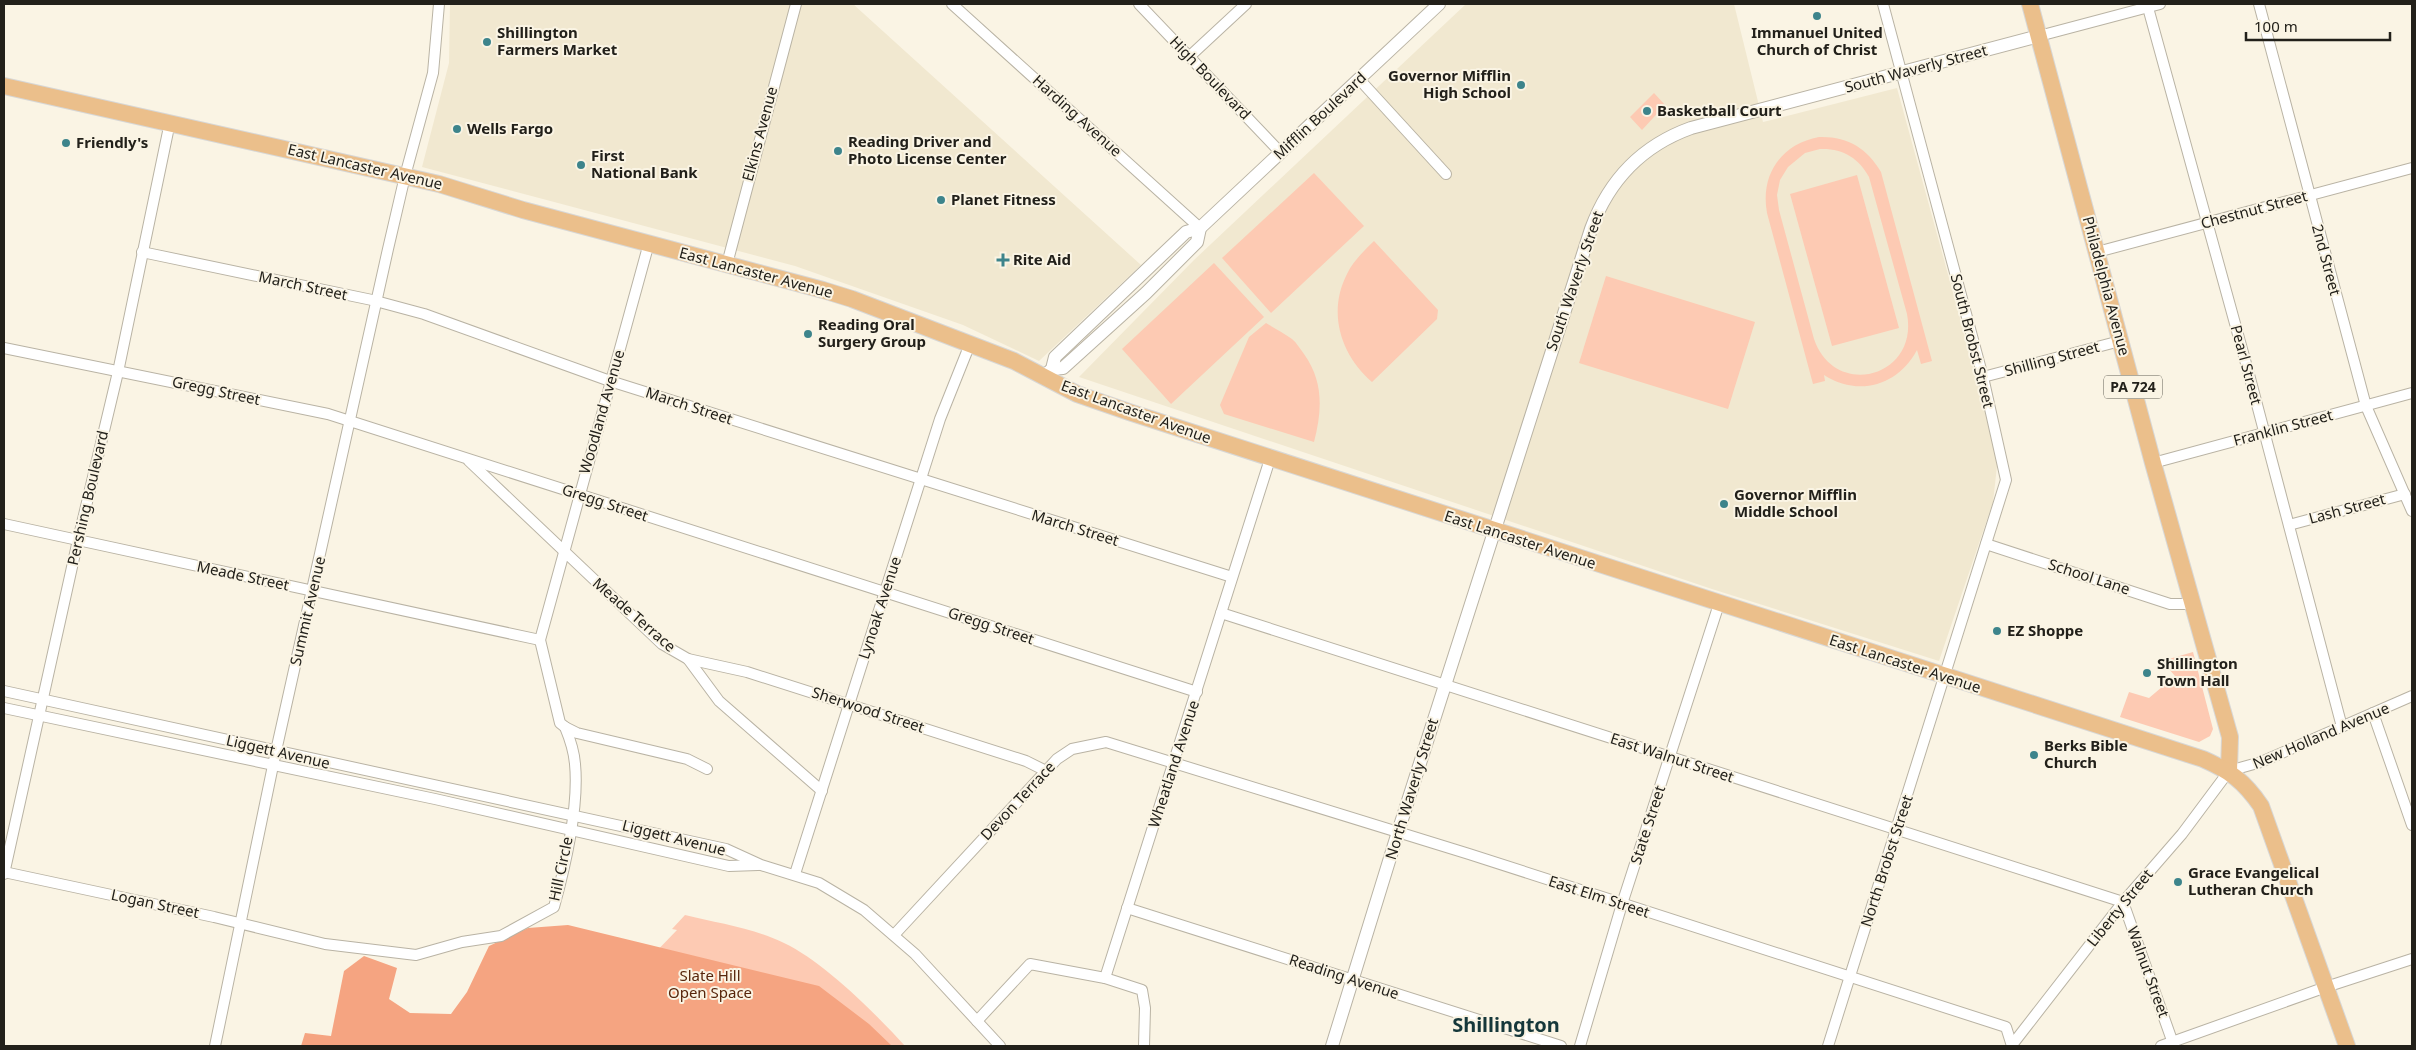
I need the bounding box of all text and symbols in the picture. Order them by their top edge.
marker: Immanuel United Church of Christ [1811,10,1823,22]
scale bar [2246,10,2390,42]
text: 100 m [2254,16,2298,36]
place label: Shillington Farmers Market [497,22,618,59]
place label: Immanuel United Church of Christ [1751,22,1883,59]
street label: High Boulevard [1166,31,1256,123]
marker: Shillington Farmers Market [481,36,493,48]
street label: South Waverly Street [1842,39,1990,97]
place label: Governor Mifflin High School [1388,65,1511,102]
street label: Mifflin Boulevard [1269,67,1370,164]
street label: Harding Avenue [1029,70,1127,161]
marker: Governor Mifflin High School [1515,79,1527,91]
street label: Elkins Avenue [737,84,781,183]
place label: Basketball Court [1657,100,1782,120]
marker: Basketball Court [1641,105,1653,117]
place label: Wells Fargo [467,118,553,138]
marker: Wells Fargo [451,123,463,135]
place label: Reading Driver and Photo License Center [848,131,1007,168]
place label: Friendly's [76,132,148,152]
marker: Friendly's [60,137,72,149]
street label: East Lancaster Avenue [286,138,445,194]
place label: First National Bank [591,145,698,182]
marker: Reading Driver and Photo License Center [832,145,844,157]
marker: First National Bank [575,159,587,171]
street label: Chestnut Street [2198,185,2310,233]
place label: Planet Fitness [951,189,1056,209]
marker: Planet Fitness [935,194,947,206]
street label: South Waverly Street [1541,207,1608,353]
street label: Philadelphia Avenue [2079,214,2135,358]
street label: 2nd Street [2308,222,2346,298]
street label: East Lancaster Avenue [677,242,835,302]
place label: Rite Aid [1013,249,1071,269]
marker: Rite Aid [997,254,1009,266]
street label: March Street [257,266,350,304]
street label: South Brobst Street [1947,272,1999,410]
place label: Reading Oral Surgery Group [818,314,926,351]
street label: Pearl Street [2227,323,2267,407]
marker: Reading Oral Surgery Group [802,328,814,340]
street label: Shilling Street [2002,336,2102,380]
street label: Woodland Avenue [574,347,628,476]
street label: Gregg Street [170,371,263,409]
street label: East Lancaster Avenue [1059,375,1214,448]
road number: PA 724 [2104,376,2162,398]
street label: March Street [643,382,736,429]
street label: Franklin Street [2231,404,2335,450]
street label: Pershing Boulevard [62,428,112,567]
street label: Gregg Street [560,479,652,526]
place label: Governor Mifflin Middle School [1734,484,1857,521]
street label: Lash Street [2306,488,2388,528]
marker: Governor Mifflin Middle School [1718,498,1730,510]
street label: March Street [1029,504,1122,550]
street label: East Lancaster Avenue [1442,505,1599,573]
street label: School Lane [2046,553,2133,599]
street label: Summit Avenue [285,554,329,667]
street label: Lynoak Avenue [853,554,905,662]
street label: Meade Street [195,555,292,595]
street label: Meade Terrace [589,573,680,656]
street label: Gregg Street [946,602,1038,649]
place label: EZ Shoppe [2007,620,2083,640]
marker: EZ Shoppe [1991,625,2003,637]
street label: East Lancaster Avenue [1827,629,1984,697]
place label: Shillington Town Hall [2157,653,2238,690]
marker: Shillington Town Hall [2141,667,2153,679]
street label: Sherwood Street [810,681,928,737]
street label: Wheatland Avenue [1143,697,1203,830]
street label: New Holland Avenue [2249,697,2392,773]
street label: North Waverly Street [1380,715,1442,862]
street label: East Walnut Street [1608,728,1737,787]
street label: Liggett Avenue [224,729,332,773]
place label: Berks Bible Church [2044,735,2128,772]
marker: Berks Bible Church [2028,749,2040,761]
street label: Devon Terrace [976,757,1059,844]
street label: State Street [1625,782,1669,867]
street label: North Brobst Street [1855,792,1917,929]
street label: Liggett Avenue [620,814,728,860]
street label: Hill Circle [543,835,577,903]
place label: Grace Evangelical Lutheran Church [2188,862,2319,899]
street label: Liberty Street [2082,864,2157,950]
street label: East Elm Street [1546,870,1653,922]
marker: Grace Evangelical Lutheran Church [2172,876,2184,888]
street label: Logan Street [109,884,202,922]
street label: Walnut Street [2123,923,2175,1021]
street label: Reading Avenue [1287,949,1402,1003]
park label: Slate Hill Open Space [668,965,752,1002]
district label: Shillington [1452,1011,1560,1038]

